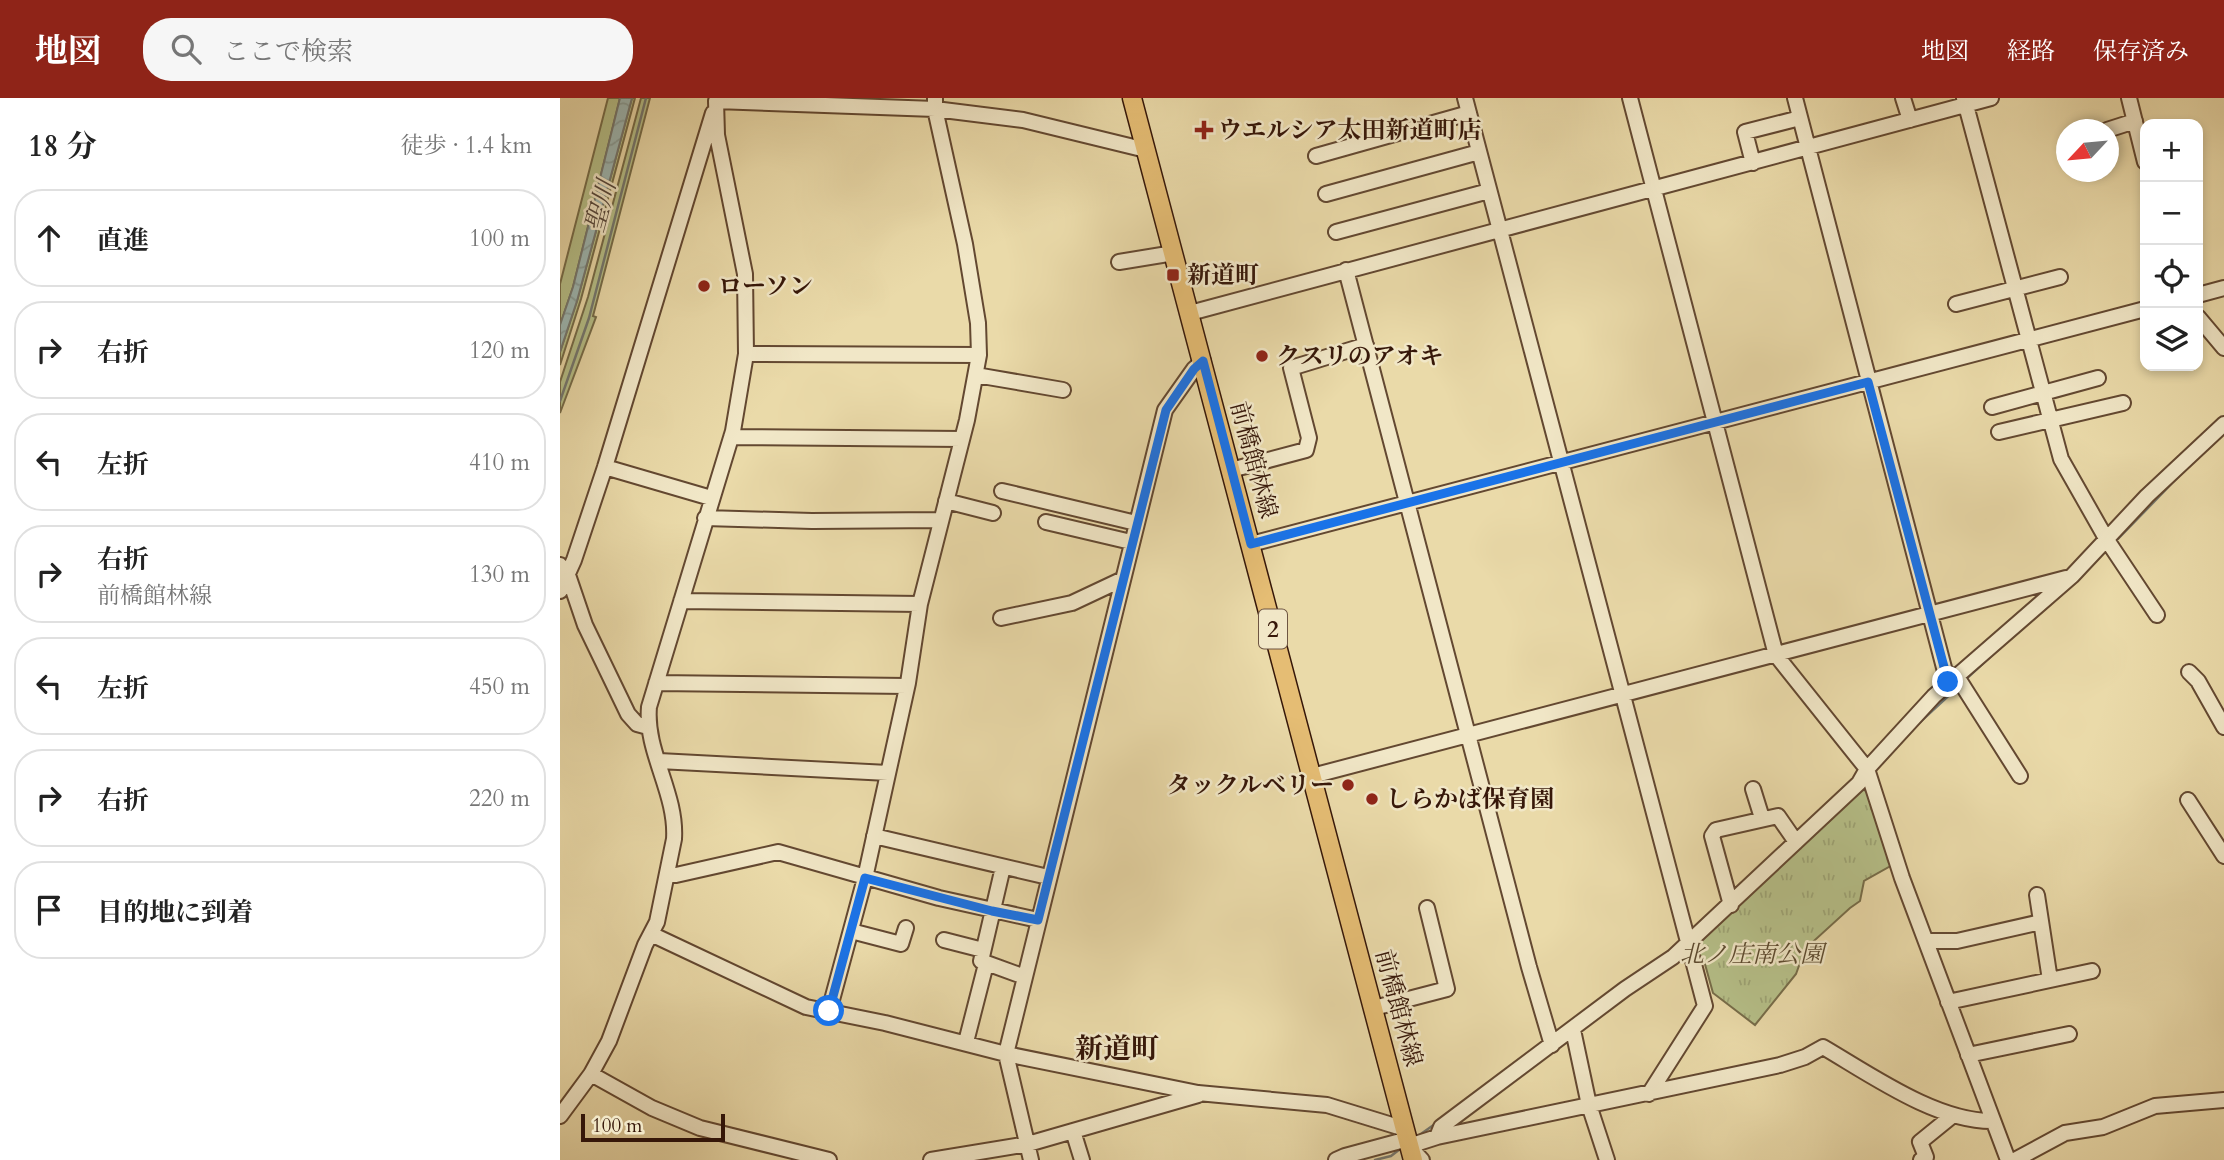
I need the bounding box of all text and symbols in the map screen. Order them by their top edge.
search box [143,18,633,81]
text: 地図 [35,29,101,74]
icon: search [167,30,205,68]
text: ここで検索 [223,34,353,69]
text: 地図 [1921,35,1969,68]
text: 経路 [2007,35,2055,68]
text: 保存済み [2093,35,2189,68]
place label: ウエルシア太田新道町店 [1218,114,1481,147]
north arrow [2056,119,2119,182]
map controls [2140,119,2203,371]
button: + [2140,119,2203,182]
marker: ウエルシア太田新道町店 [1196,122,1212,138]
text: 18 分 [28,126,97,167]
text: 徒歩 · 1.4 km [400,130,532,161]
water label: 聖川 [577,174,625,236]
button: − [2140,182,2203,245]
icon: ahead [30,219,68,257]
text: 直進 [97,223,149,258]
text: 100 m [469,223,530,254]
button: locate [2140,245,2203,308]
place label: 新道町 [1187,259,1259,292]
marker: 新道町 [1165,267,1181,283]
place label: ローソン [718,270,813,303]
marker: ローソン [696,278,712,294]
button: layers [2140,308,2203,371]
icon: right [30,331,68,369]
text: 右折 [97,335,149,370]
text: 120 m [469,335,530,366]
place label: クスリのアオキ [1276,340,1444,373]
marker: クスリのアオキ [1254,348,1270,364]
street label: 前橋館林線 [1222,398,1285,522]
icon: left [30,443,68,481]
text: 左折 [97,447,149,482]
text: 410 m [469,447,530,478]
text: 右折 [97,542,149,577]
icon: right [30,555,68,593]
text: 130 m [469,559,530,590]
text: 前橋館林線 [97,580,212,611]
road number: 2 [1259,610,1287,649]
route end [1932,666,1963,697]
icon: left [30,667,68,705]
text: 左折 [97,671,149,706]
text: 450 m [469,671,530,702]
place label: タックルベリー [1167,769,1334,802]
marker: タックルベリー [1340,777,1356,793]
icon: right [30,779,68,817]
text: 右折 [97,783,149,818]
text: 220 m [469,783,530,814]
place label: しらかば保育園 [1386,783,1554,816]
marker: しらかば保育園 [1364,791,1380,807]
icon: arrive [30,891,68,929]
text: 目的地に到着 [97,895,253,930]
park label: 北ノ庄南公園 [1680,938,1828,971]
street label: 前橋館林線 [1367,946,1430,1070]
route start [813,995,844,1026]
district label: 新道町 [1075,1030,1159,1068]
scale bar [581,1111,724,1143]
text: 100 m [592,1113,642,1139]

